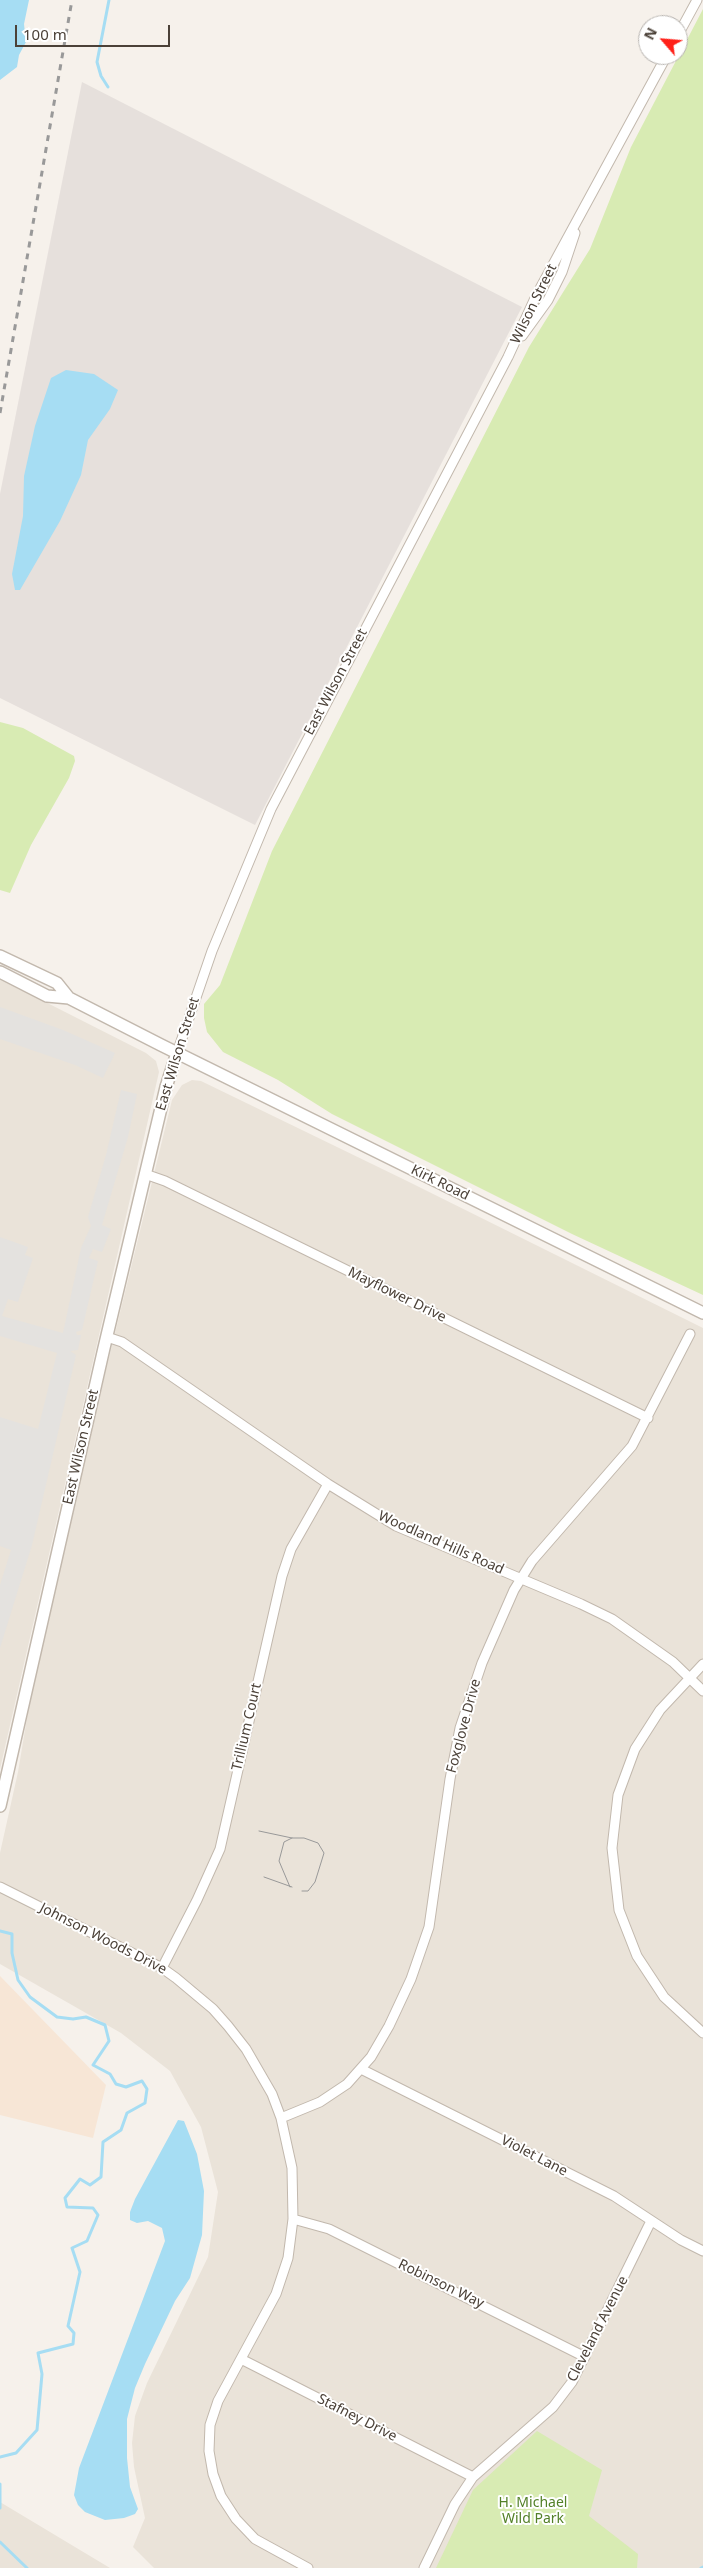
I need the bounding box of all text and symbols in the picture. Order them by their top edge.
scale bar [18,15,172,47]
north arrow [638,15,688,65]
text: 100 m [23,24,67,44]
text: N [639,24,661,43]
street label: Wilson Street [507,261,561,347]
street label: East Wilson Street [301,626,371,738]
street label: East Wilson Street [153,995,203,1113]
street label: Kirk Road [408,1162,472,1204]
street label: Mayflower Drive [345,1264,449,1326]
street label: East Wilson Street [60,1388,102,1506]
street label: Woodland Hills Road [376,1508,506,1578]
street label: Foxglove Drive [443,1677,485,1775]
street label: Trillium Court [229,1682,265,1772]
street label: Johnson Woods Drive [37,1900,169,1978]
street label: Violet Lane [498,2132,570,2180]
street label: Robinson Way [395,2256,487,2312]
street label: Cleveland Avenue [564,2273,632,2385]
street label: Stafney Drive [314,2391,400,2445]
park label: H. Michael Wild Park [499,2495,567,2528]

